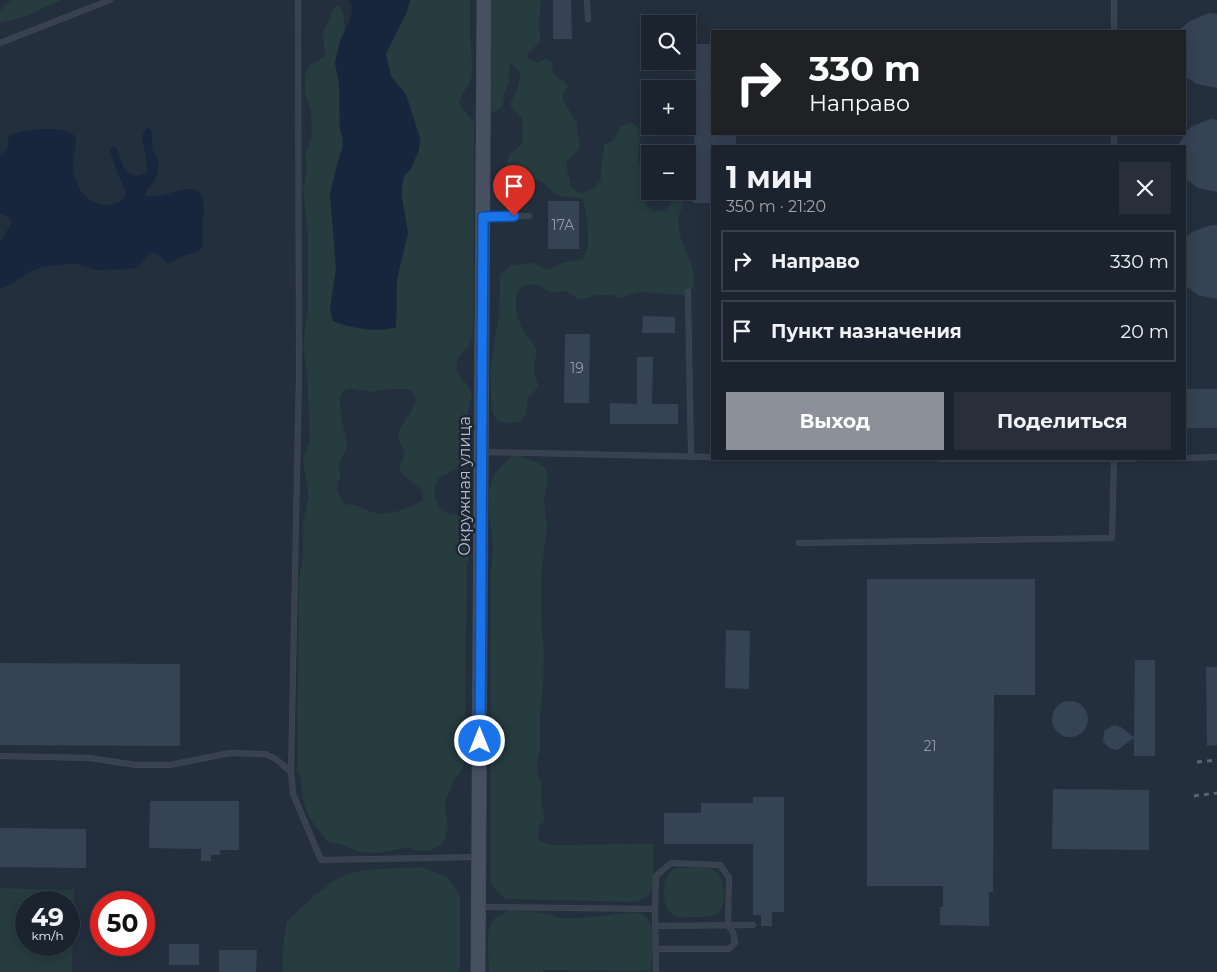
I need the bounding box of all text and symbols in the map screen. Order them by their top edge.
map controls [641,15,696,200]
button: search [641,15,696,70]
text: 330 m [809,47,921,90]
icon: right [726,50,791,115]
button: + [641,80,696,135]
text: Направо [809,90,910,117]
button: − [641,145,696,200]
text: 1 мин [726,159,813,196]
button: close [1119,162,1171,214]
pin [493,165,535,216]
icon: arrive [500,172,528,200]
text: 350 m · 21:20 [726,197,826,216]
house number: 17А [552,216,575,234]
icon: right [728,247,756,275]
text: Направо [771,250,860,273]
text: 330 m [1110,250,1169,273]
icon: arrive [728,317,756,345]
text: Пункт назначения [771,320,962,343]
text: 20 m [1121,320,1169,343]
house number: 19 [570,359,584,377]
button: Выход [726,392,944,450]
button: Поделиться [954,392,1171,450]
street label: Окружная улица [455,416,474,556]
position arrow [453,714,505,766]
house number: 21 [923,737,937,755]
speed limit sign: 50 [90,891,155,956]
text: 49 [31,902,64,932]
text: km/h [31,928,64,943]

